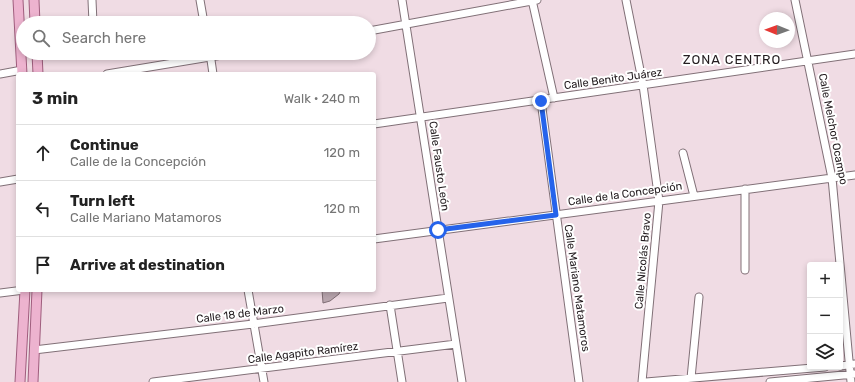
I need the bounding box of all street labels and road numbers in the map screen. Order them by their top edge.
street label: Calle Benito Juárez [563,66,663,92]
street label: Calle Melchor Ocampo [816,72,850,186]
street label: Calle Fausto León [426,120,452,212]
street label: Calle de la Concepción [567,180,683,208]
street label: Calle Nicolás Bravo [632,212,654,310]
street label: Calle Mariano Matamoros [562,224,592,353]
street label: Calle 18 de Marzo [195,302,285,326]
street label: Calle Agapito Ramírez [247,340,359,366]

